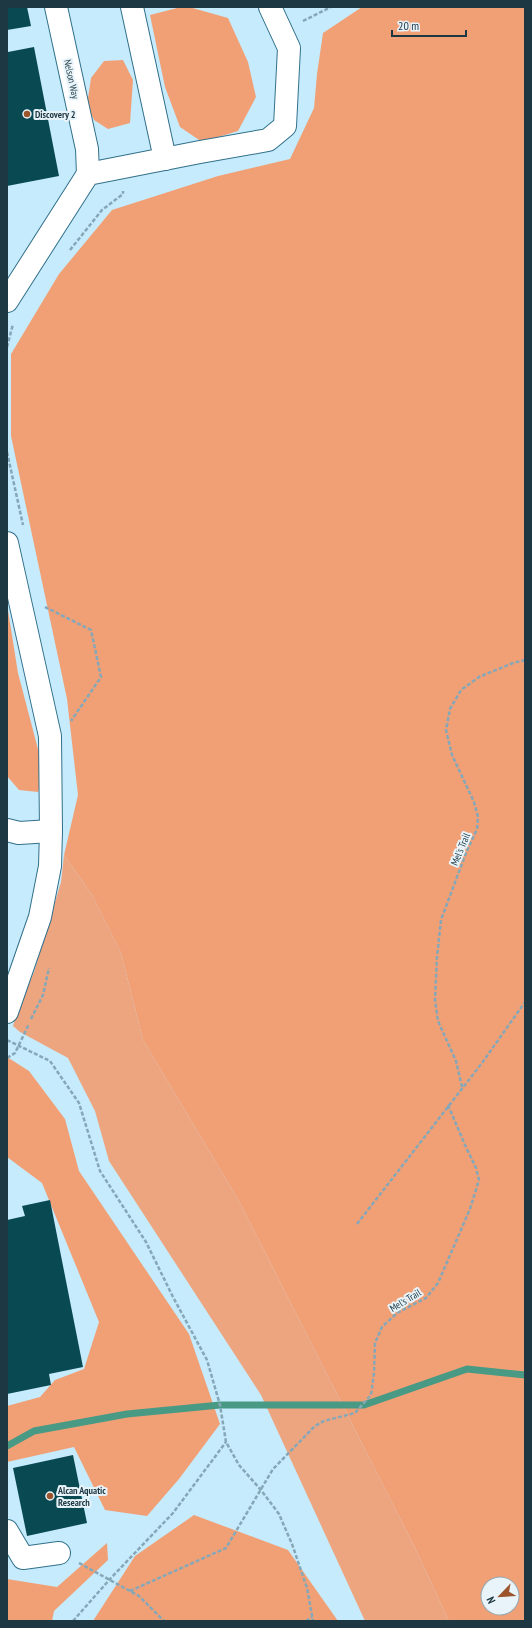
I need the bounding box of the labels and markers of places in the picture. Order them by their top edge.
place label: Discovery 2 [35,108,76,121]
marker: Discovery 2 [22,109,32,119]
place label: Alcan Aquatic Research [57,1484,106,1509]
marker: Alcan Aquatic Research [45,1491,55,1501]

